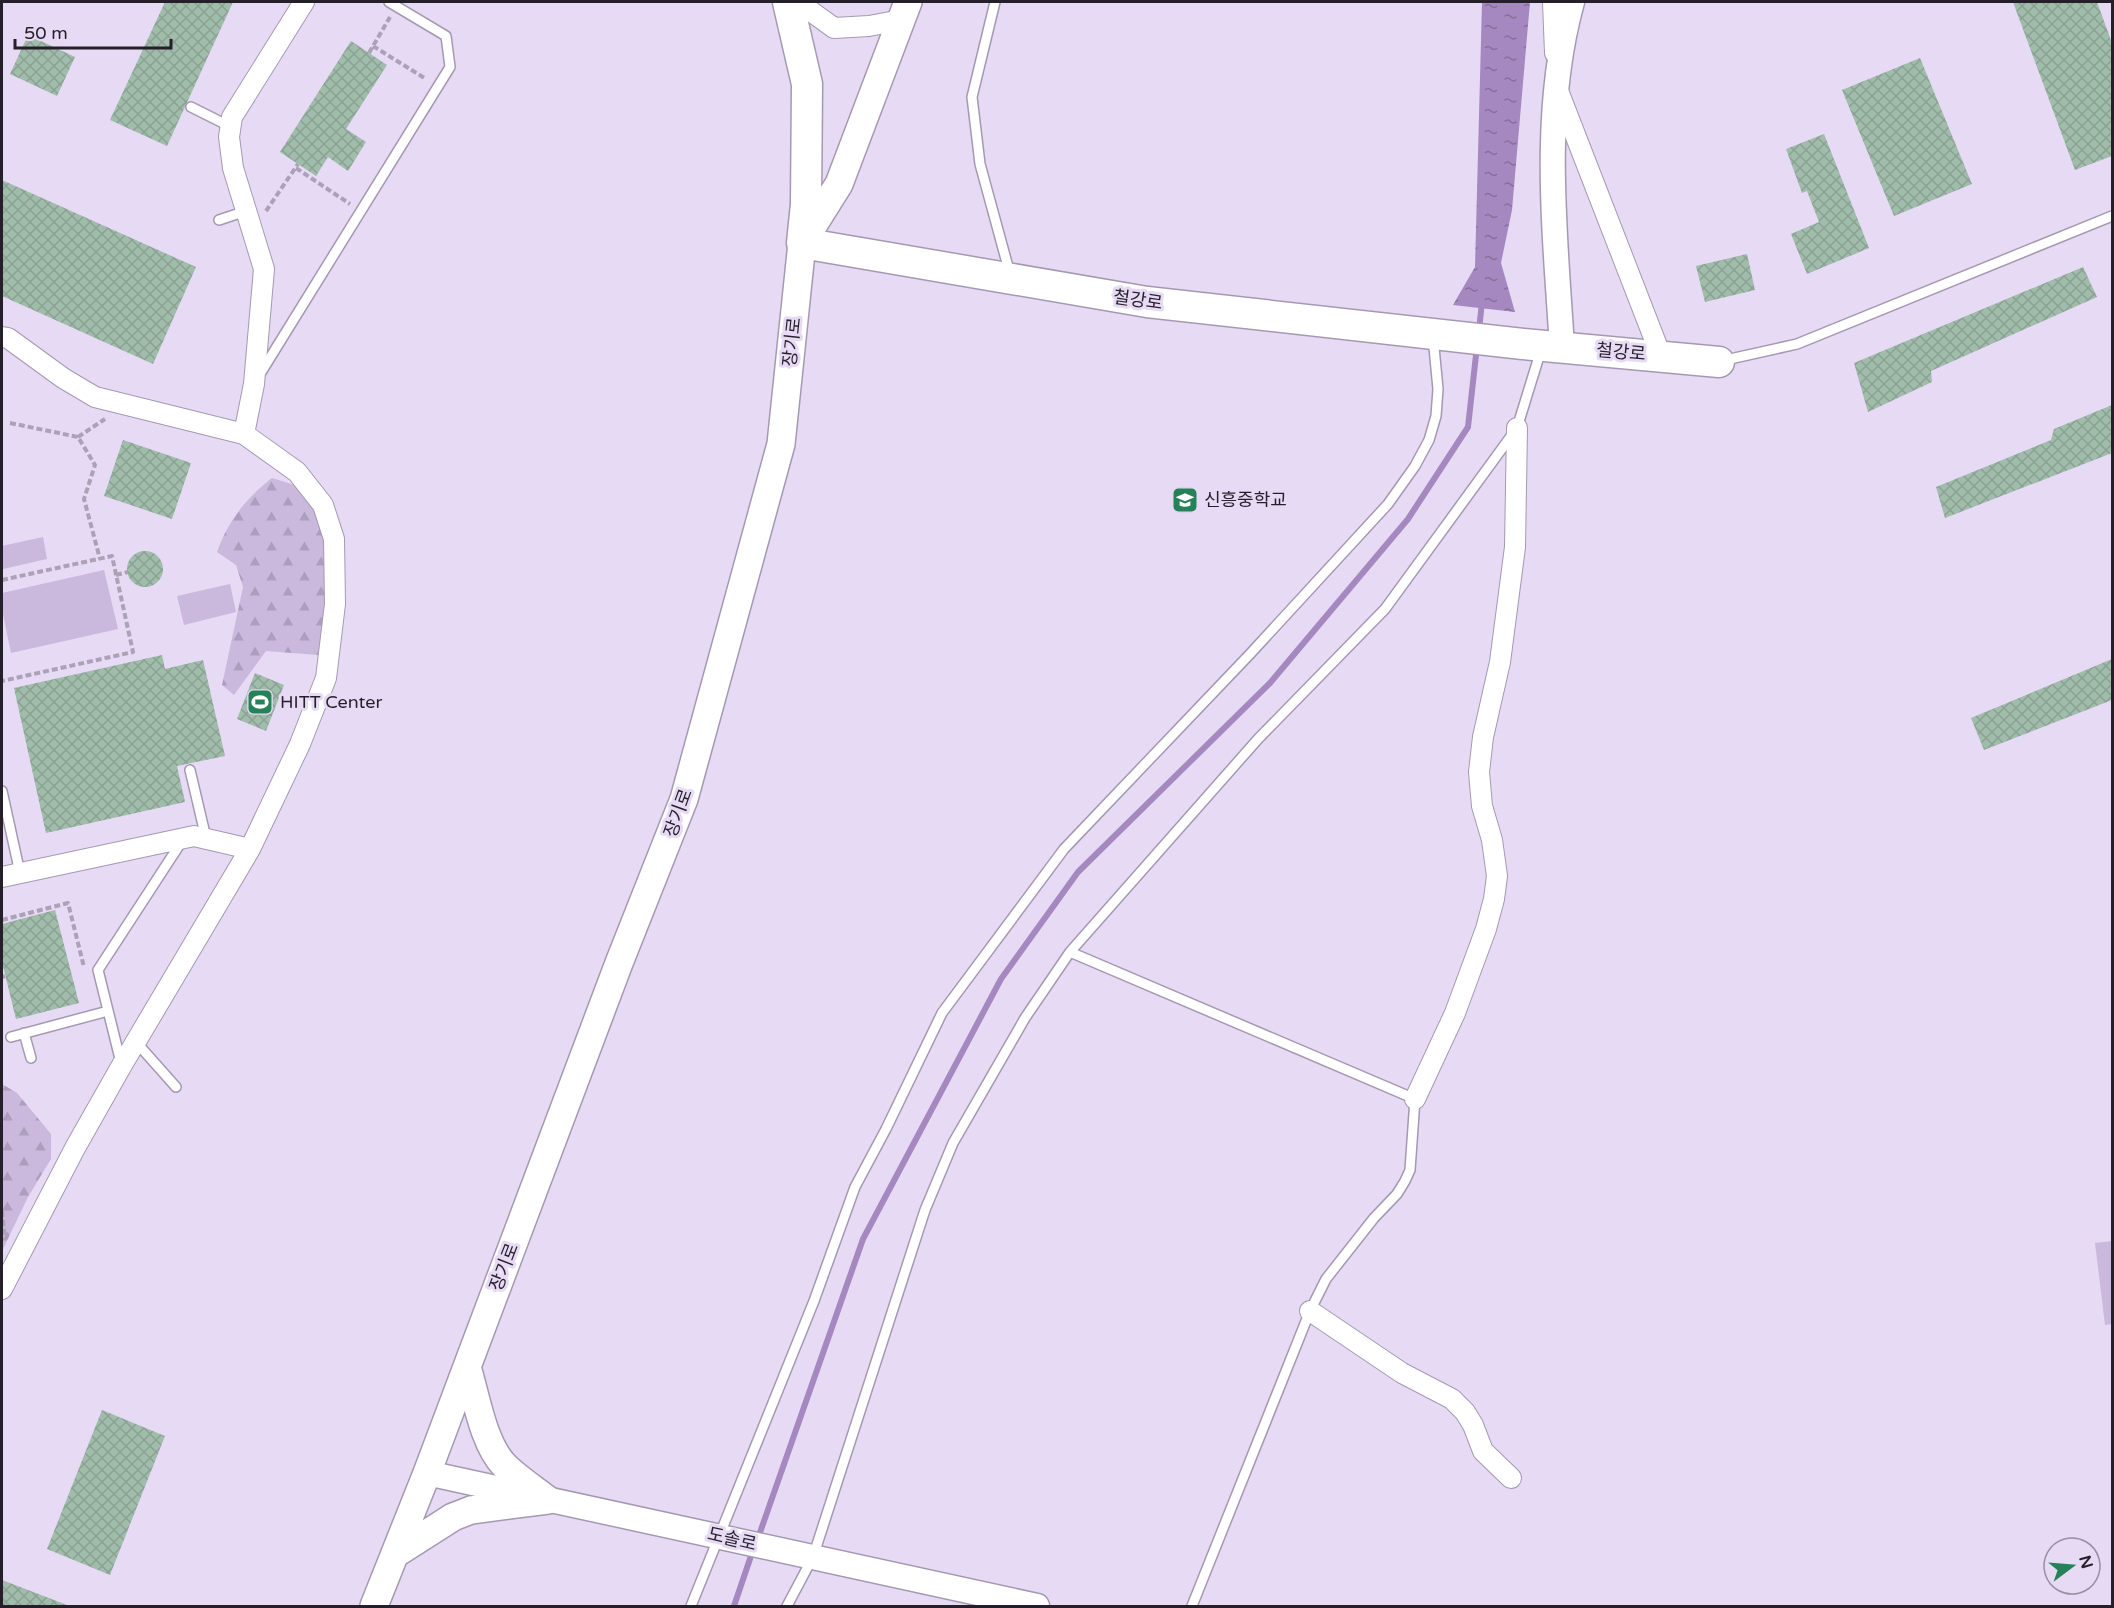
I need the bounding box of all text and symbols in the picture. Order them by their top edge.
scale bar [15,12,171,50]
text: 50 m [24,22,68,44]
street label: 철강로 [1112,286,1164,314]
street label: 장기로 [778,316,806,368]
street label: 철강로 [1595,339,1647,365]
school or university icon: 신흥중학교 [1170,485,1200,515]
place label: 신흥중학교 [1204,489,1287,511]
sports icon: HITT Center [245,687,275,717]
place label: HITT Center [280,691,382,713]
street label: 장기로 [659,786,697,840]
street label: 장기로 [485,1240,523,1294]
street label: 도솔로 [705,1523,759,1555]
north arrow [2042,1536,2102,1596]
text: N [2074,1553,2097,1571]

